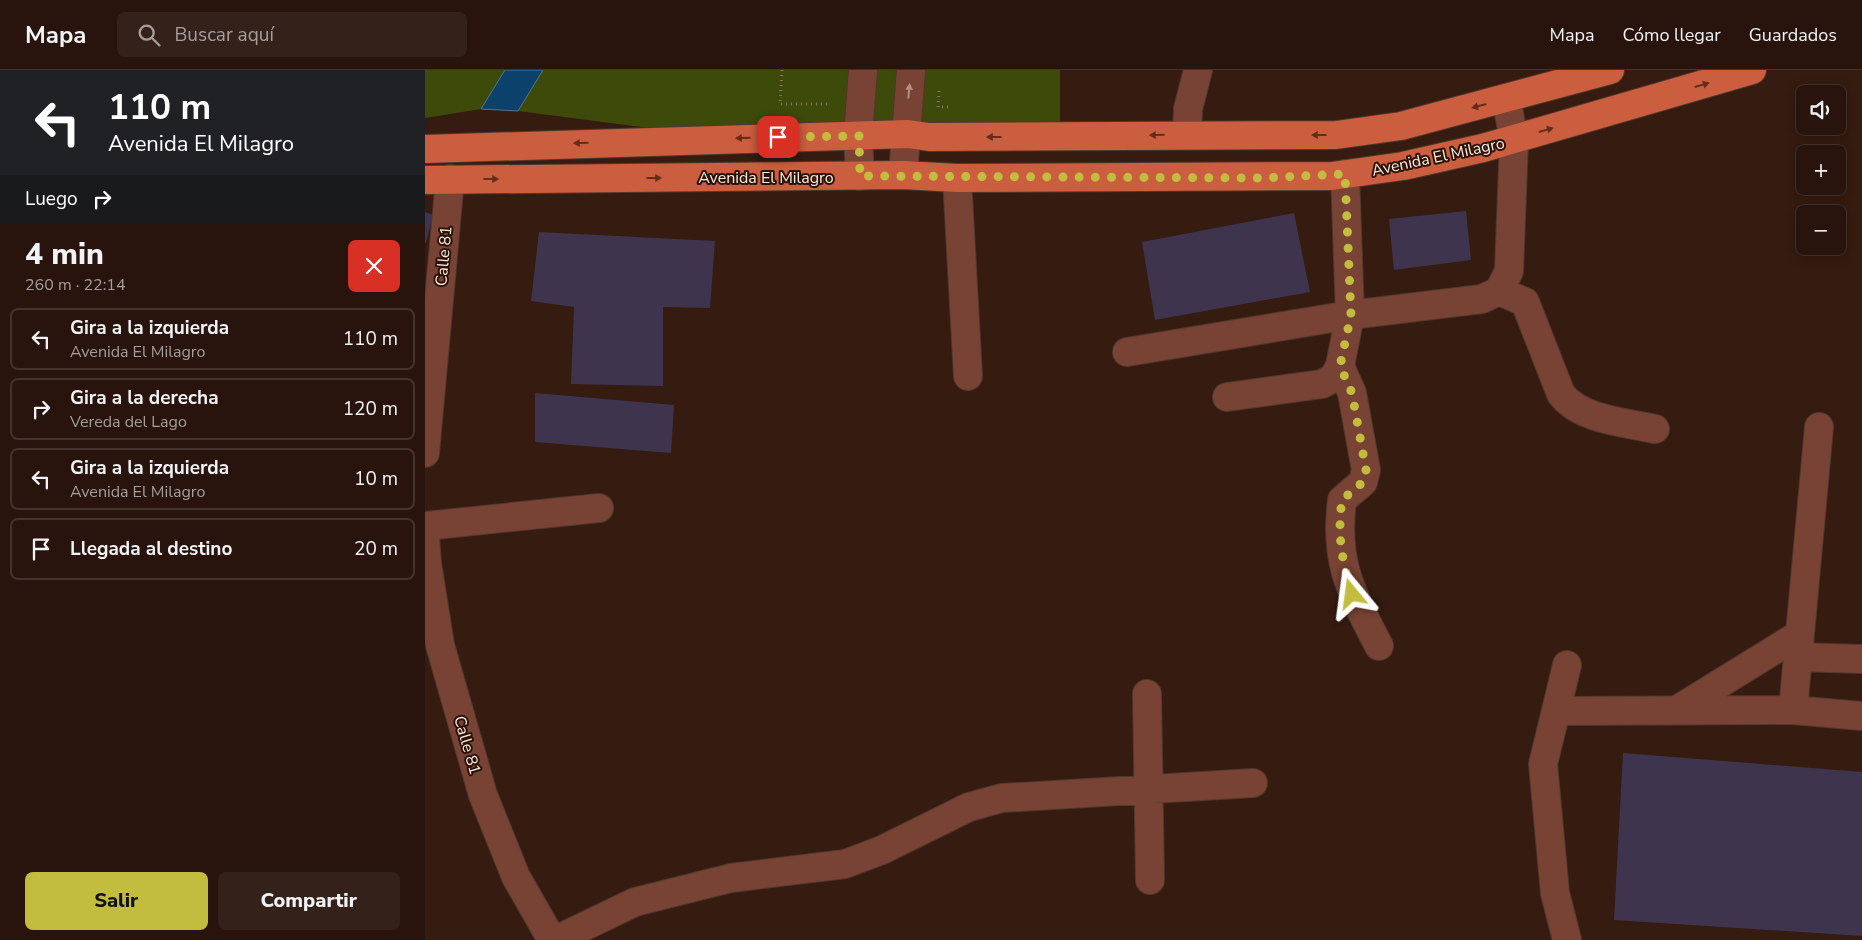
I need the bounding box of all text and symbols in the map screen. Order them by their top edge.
search box [117,12,467,57]
text: Mapa [25,19,87,51]
icon: search [135,21,163,49]
text: Buscar aquí [175,22,274,48]
text: Mapa [1550,23,1595,47]
text: Cómo llegar [1623,23,1721,47]
text: Guardados [1749,23,1837,47]
one-way arrow [1694,80,1709,88]
one-way arrow [906,83,914,99]
text: 110 m [108,84,211,131]
map controls [1796,85,1846,255]
button: sound [1796,85,1846,135]
icon: left [25,90,90,155]
one-way arrow [1471,102,1486,110]
pin [757,116,799,158]
icon: arrive [764,123,792,151]
one-way arrow [1538,126,1553,134]
text: Avenida El Milagro [108,129,294,159]
one-way arrow [1149,131,1165,139]
one-way arrow [1311,131,1327,139]
street label: Avenida El Milagro [1370,132,1507,182]
one-way arrow [986,133,1002,141]
one-way arrow [735,134,751,142]
one-way arrow [573,139,589,147]
button: + [1796,145,1846,195]
street label: Avenida El Milagro [698,167,834,189]
one-way arrow [646,174,662,182]
one-way arrow [483,175,499,183]
icon: right [88,185,116,213]
text: Luego [25,186,78,212]
button: − [1796,205,1846,255]
street label: Calle 81 [430,225,458,287]
text: 4 min [25,234,104,275]
button: close [348,240,400,292]
text: 260 m · 22:14 [25,274,126,296]
text: Gira a la izquierda [70,315,229,341]
icon: left [27,325,55,353]
text: 110 m [343,326,398,352]
text: Avenida El Milagro [70,341,205,363]
text: Gira a la derecha [70,385,219,411]
icon: right [27,395,55,423]
text: 120 m [343,396,398,422]
text: Vereda del Lago [70,411,187,433]
text: Gira a la izquierda [70,455,229,481]
icon: left [27,465,55,493]
text: 10 m [354,466,398,492]
text: Avenida El Milagro [70,481,205,503]
icon: arrive [27,535,55,563]
text: Llegada al destino [70,536,232,562]
text: 20 m [354,536,398,562]
position arrow [1325,567,1377,619]
street label: Calle 81 [448,713,486,777]
button: Salir [25,872,208,930]
button: Compartir [218,872,400,930]

